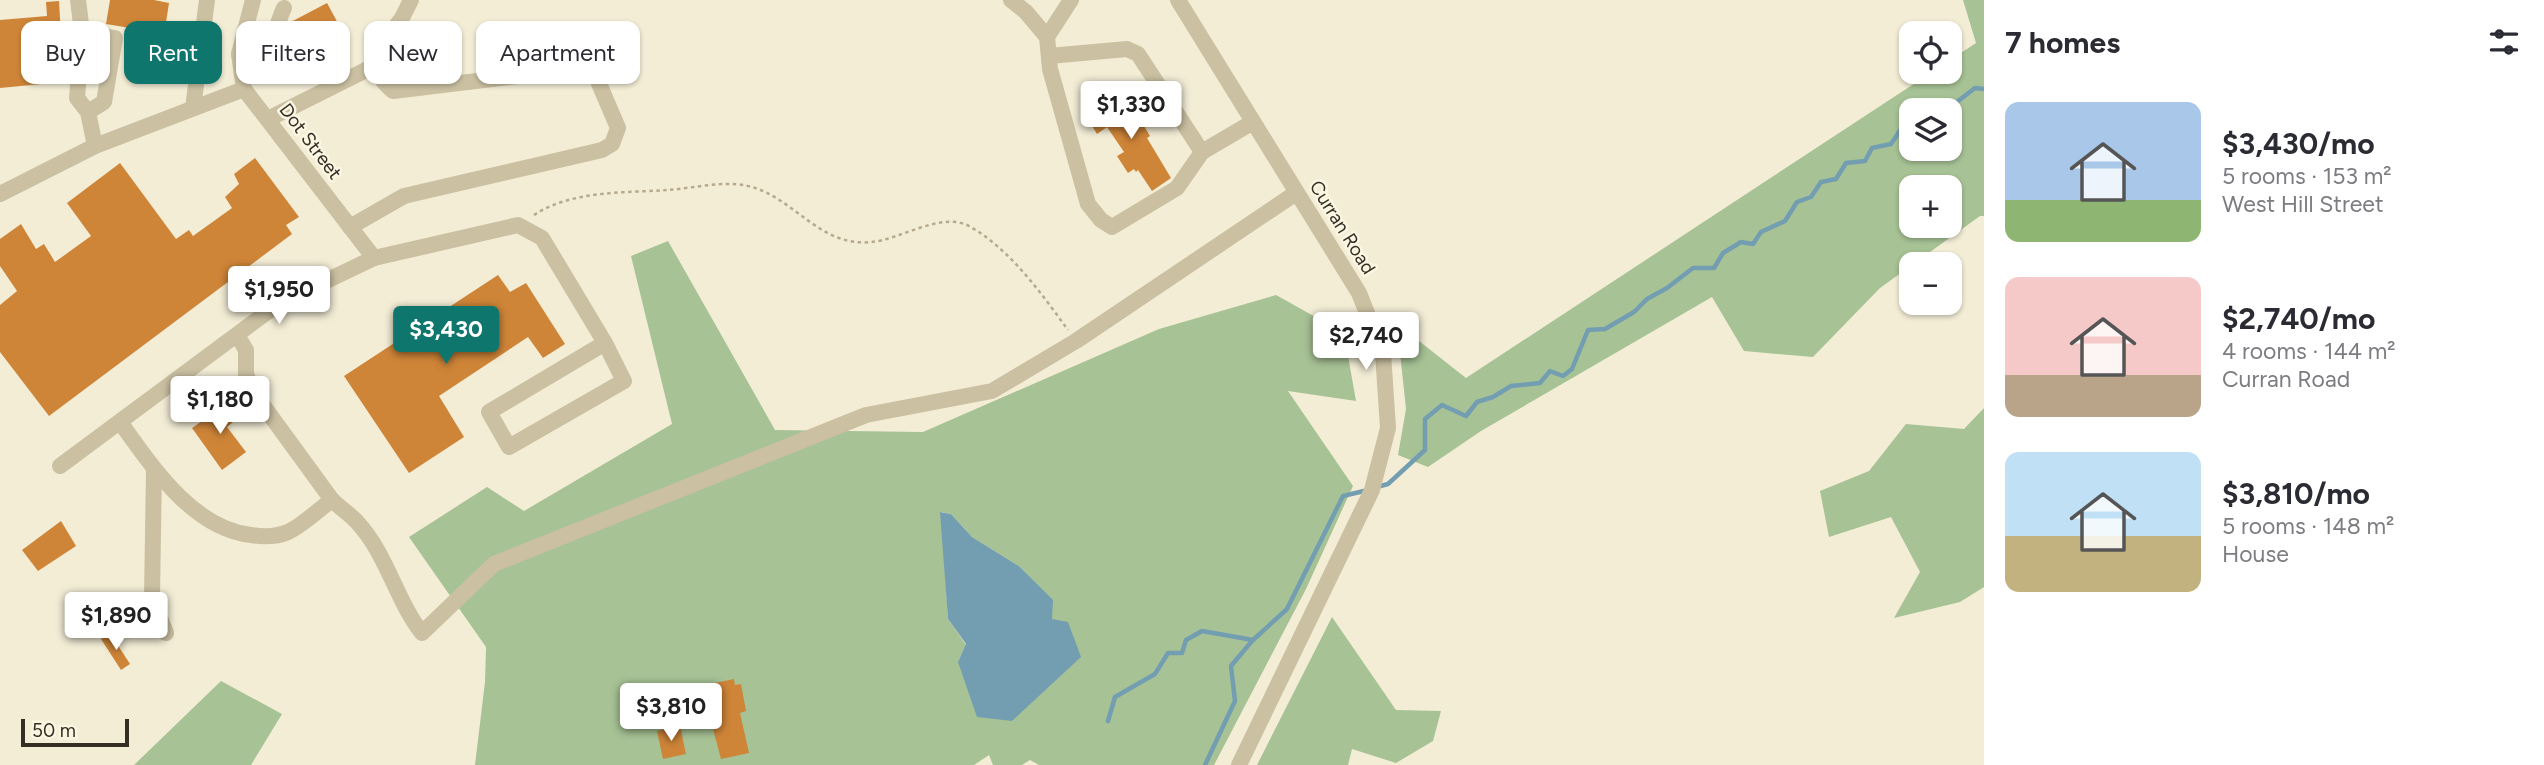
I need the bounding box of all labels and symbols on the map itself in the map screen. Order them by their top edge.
pin: $1,330 [1074,82,1188,141]
street label: Dot Street [275,99,347,184]
street label: Curran Road [1305,176,1380,278]
pin: $1,950 [222,266,336,326]
pin: $3,430 [389,306,503,366]
pin: $2,740 [1309,312,1423,372]
pin: $1,180 [163,376,277,436]
pin: $1,890 [59,592,173,652]
pin: $3,810 [614,684,728,743]
scale bar [21,716,130,748]

